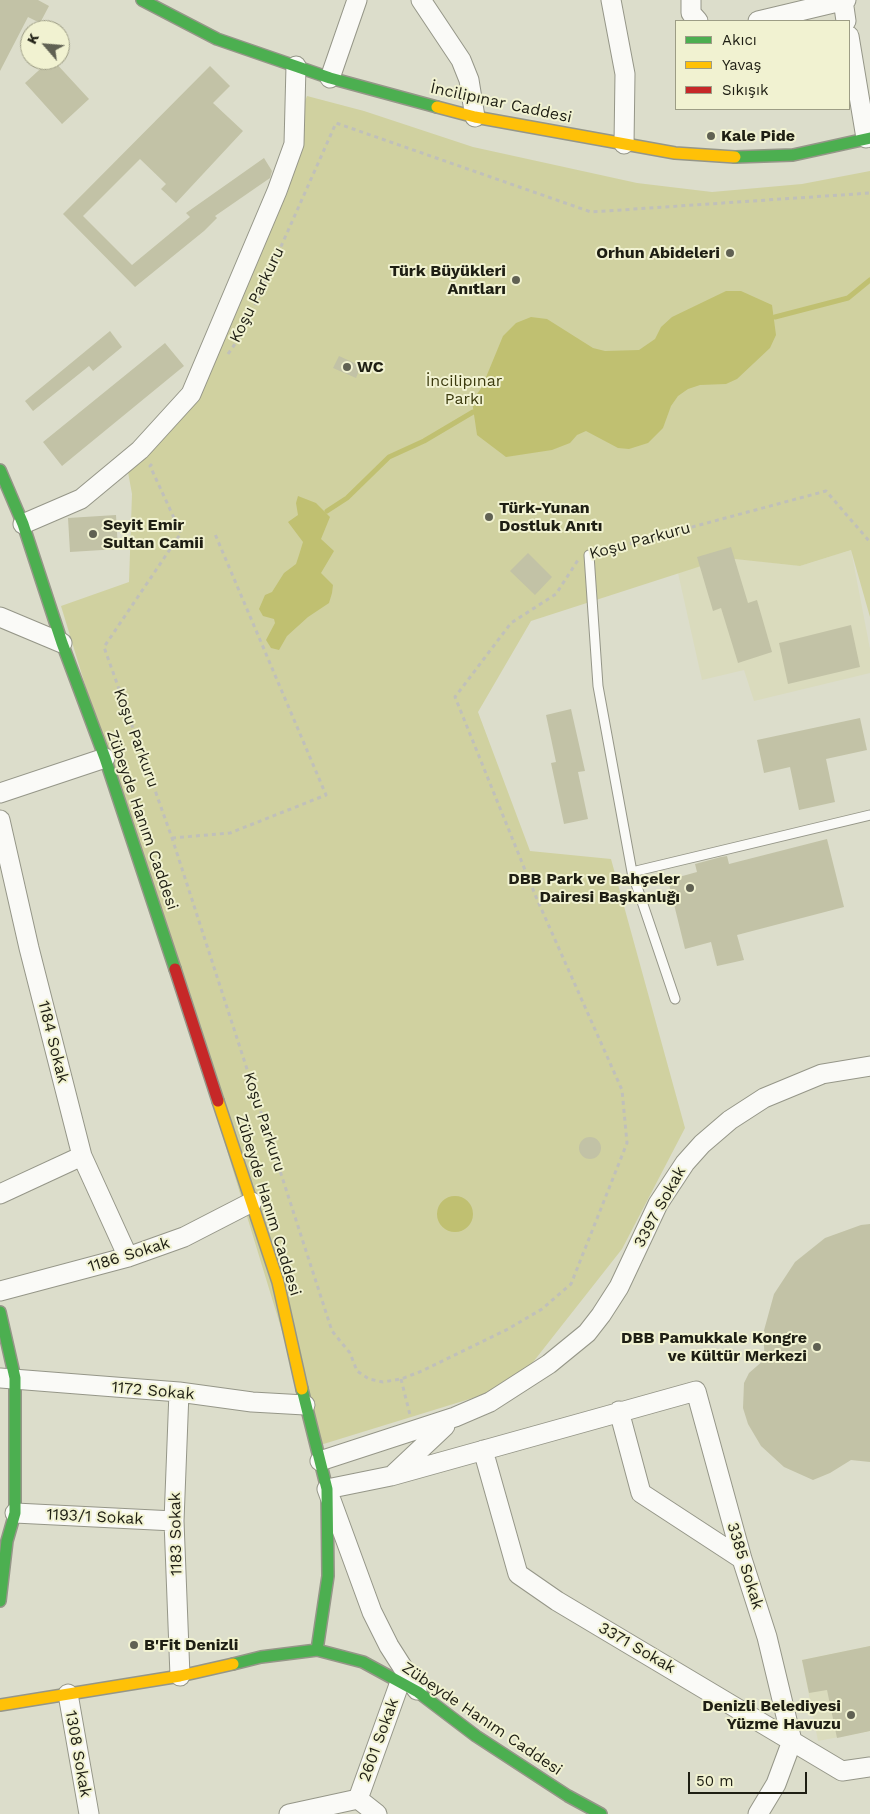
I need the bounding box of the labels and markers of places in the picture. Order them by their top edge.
place label: Kale Pide [721,126,795,146]
marker: Kale Pide [705,130,717,142]
place label: Orhun Abideleri [596,243,720,263]
marker: Orhun Abideleri [724,247,736,259]
place label: Türk Büyükleri Anıtları [389,261,506,299]
marker: Türk Büyükleri Anıtları [510,274,522,286]
place label: WC [357,357,384,377]
marker: WC [341,361,353,373]
place label: Türk-Yunan Dostluk Anıtı [499,498,602,536]
marker: Türk-Yunan Dostluk Anıtı [483,511,495,523]
place label: Seyit Emir Sultan Camii [103,515,204,553]
marker: Seyit Emir Sultan Camii [87,528,99,540]
place label: DBB Park ve Bahçeler Dairesi Başkanlığı [508,869,680,907]
marker: DBB Park ve Bahçeler Dairesi Başkanlığı [684,882,696,894]
place label: DBB Pamukkale Kongre ve Kültür Merkezi [621,1328,807,1366]
marker: DBB Pamukkale Kongre ve Kültür Merkezi [811,1341,823,1353]
place label: B'Fit Denizli [144,1635,238,1655]
marker: B'Fit Denizli [128,1639,140,1651]
place label: Denizli Belediyesi Yüzme Havuzu [702,1696,841,1734]
marker: Denizli Belediyesi Yüzme Havuzu [845,1709,857,1721]

